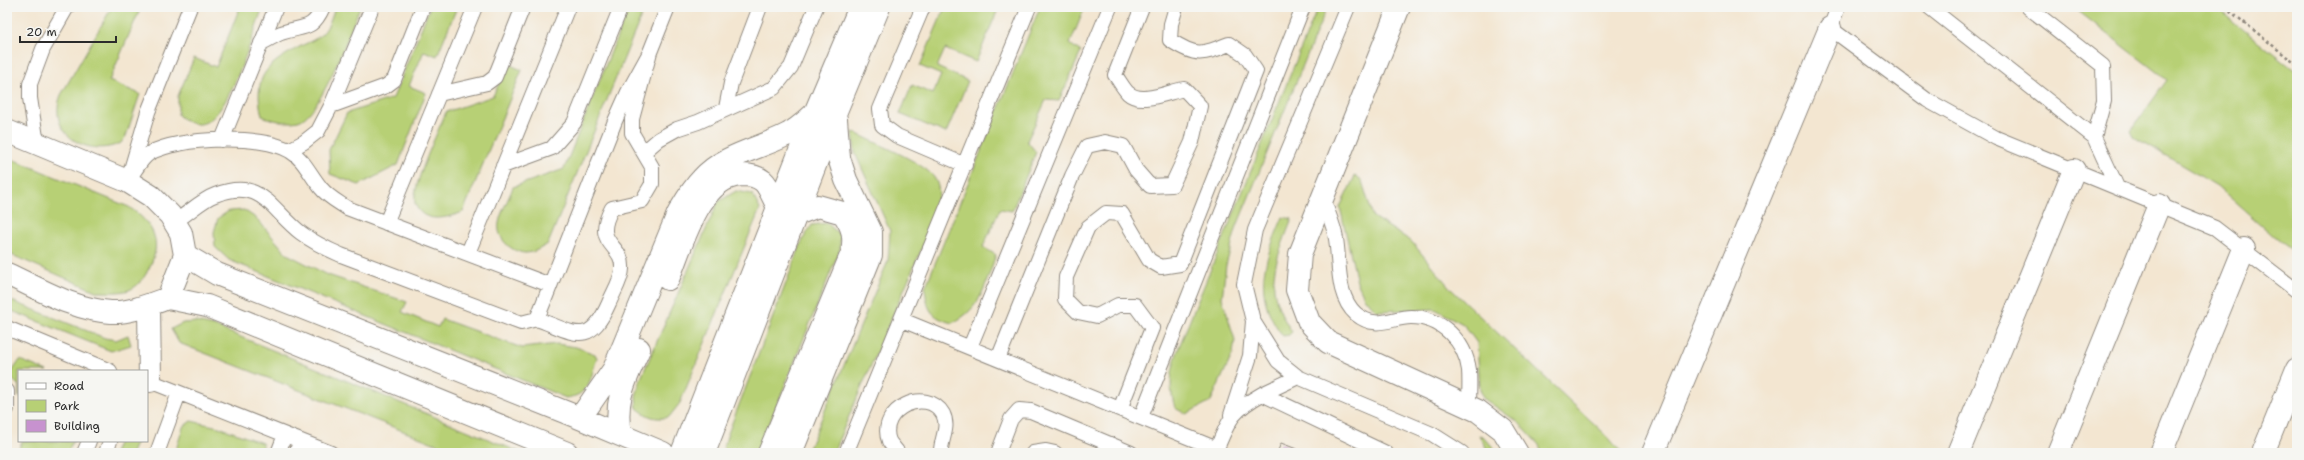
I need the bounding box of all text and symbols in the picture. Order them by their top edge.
scale bar [20,18,116,44]
text: 20 m [26,24,57,40]
legend [18,370,148,442]
text: Road [54,378,85,394]
text: Park [54,398,80,414]
text: Building [54,418,100,434]

